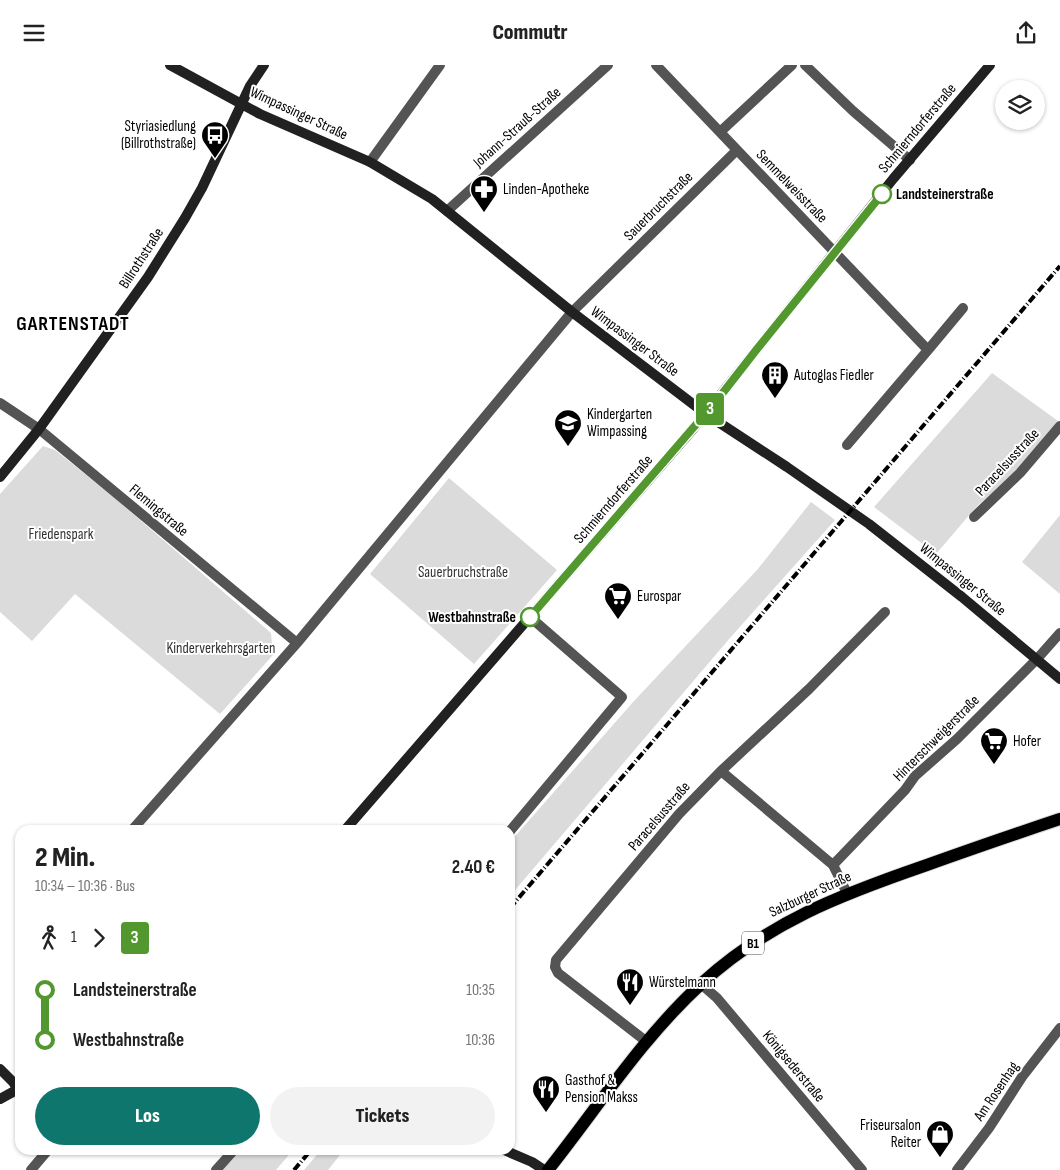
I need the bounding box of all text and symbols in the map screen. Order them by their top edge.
icon: menu [20,19,48,47]
text: Commutr [492,19,568,46]
icon: share [1012,19,1040,47]
street label: Schmierndorferstraße [874,80,960,177]
map controls [995,80,1045,130]
button: layers [995,80,1045,130]
street label: Wimpassinger Straße [247,82,351,144]
street label: Johann-Strauß-Straße [469,83,565,172]
place label: Styriasiedlung (Billrothstraße) [121,117,196,153]
bus stop icon: Styriasiedlung (Billrothstraße) [200,120,230,159]
street label: Semmelweisstraße [752,146,831,227]
street label: Sauerbruchstraße [620,168,697,245]
pharmacy icon: Linden-Apotheke [469,174,499,213]
place label: Linden-Apotheke [503,180,589,199]
marker: Landsteinerstraße [872,184,892,204]
place label: Landsteinerstraße [896,185,994,204]
street label: Billrothstraße [115,224,168,292]
street label: Wimpassinger Straße [587,302,683,381]
district label: GARTENSTADT [16,312,130,336]
building icon: Autoglas Fiedler [760,360,790,399]
place label: Autoglas Fiedler [793,366,874,385]
line badge: 3 [694,393,726,425]
text: 3 [706,398,714,419]
place label: Kindergarten Wimpassing [587,405,652,441]
school or university icon: Kindergarten Wimpassing [553,408,583,447]
street label: Paracelsusstraße [971,425,1043,500]
street label: Schmierndorferstraße [570,451,657,548]
street label: Flemingstraße [125,480,192,541]
park label: Friedenspark [29,525,94,544]
street label: Wimpassinger Straße [916,539,1010,620]
park label: Sauerbruchstraße [418,563,508,582]
supermarket icon: Eurospar [603,581,633,620]
place label: Eurospar [637,587,682,606]
marker: Westbahnstraße [520,607,540,627]
place label: Westbahnstraße [428,608,516,627]
park label: Kinderverkehrsgarten [166,639,276,658]
street label: Hinterschweigerstraße [889,691,984,786]
supermarket icon: Hofer [979,726,1009,765]
place label: Hofer [1013,732,1042,751]
street label: Paracelsusstraße [624,778,695,855]
text: 2 Min. [35,841,96,874]
text: 2.40 € [452,856,495,879]
street label: Salzburger Straße [766,867,854,922]
text: 10:34 – 10:36 · Bus [35,877,135,896]
icon: walk [35,924,63,952]
icon: forward [85,924,113,952]
text: 3 [131,927,139,948]
text: 1 [71,928,77,947]
road number: B1 [742,931,764,955]
restaurant icon: Würstelmann [615,967,645,1006]
place label: Würstelmann [649,973,716,992]
text: Landsteinerstraße [73,979,197,1002]
text: 10:35 [466,981,495,1000]
street label: Königsederstraße [758,1027,829,1106]
text: Westbahnstraße [73,1029,184,1052]
text: 10:36 [466,1031,495,1050]
street label: Am Rosenhag [969,1058,1023,1125]
place label: Gasthof & Pension Makss [565,1071,638,1107]
restaurant icon: Gasthof & Pension Makss [531,1074,561,1113]
button: Los [35,1087,260,1145]
button: Tickets [270,1087,495,1145]
place label: Friseursalon Reiter [860,1116,922,1152]
shop icon: Friseursalon Reiter [925,1119,955,1158]

